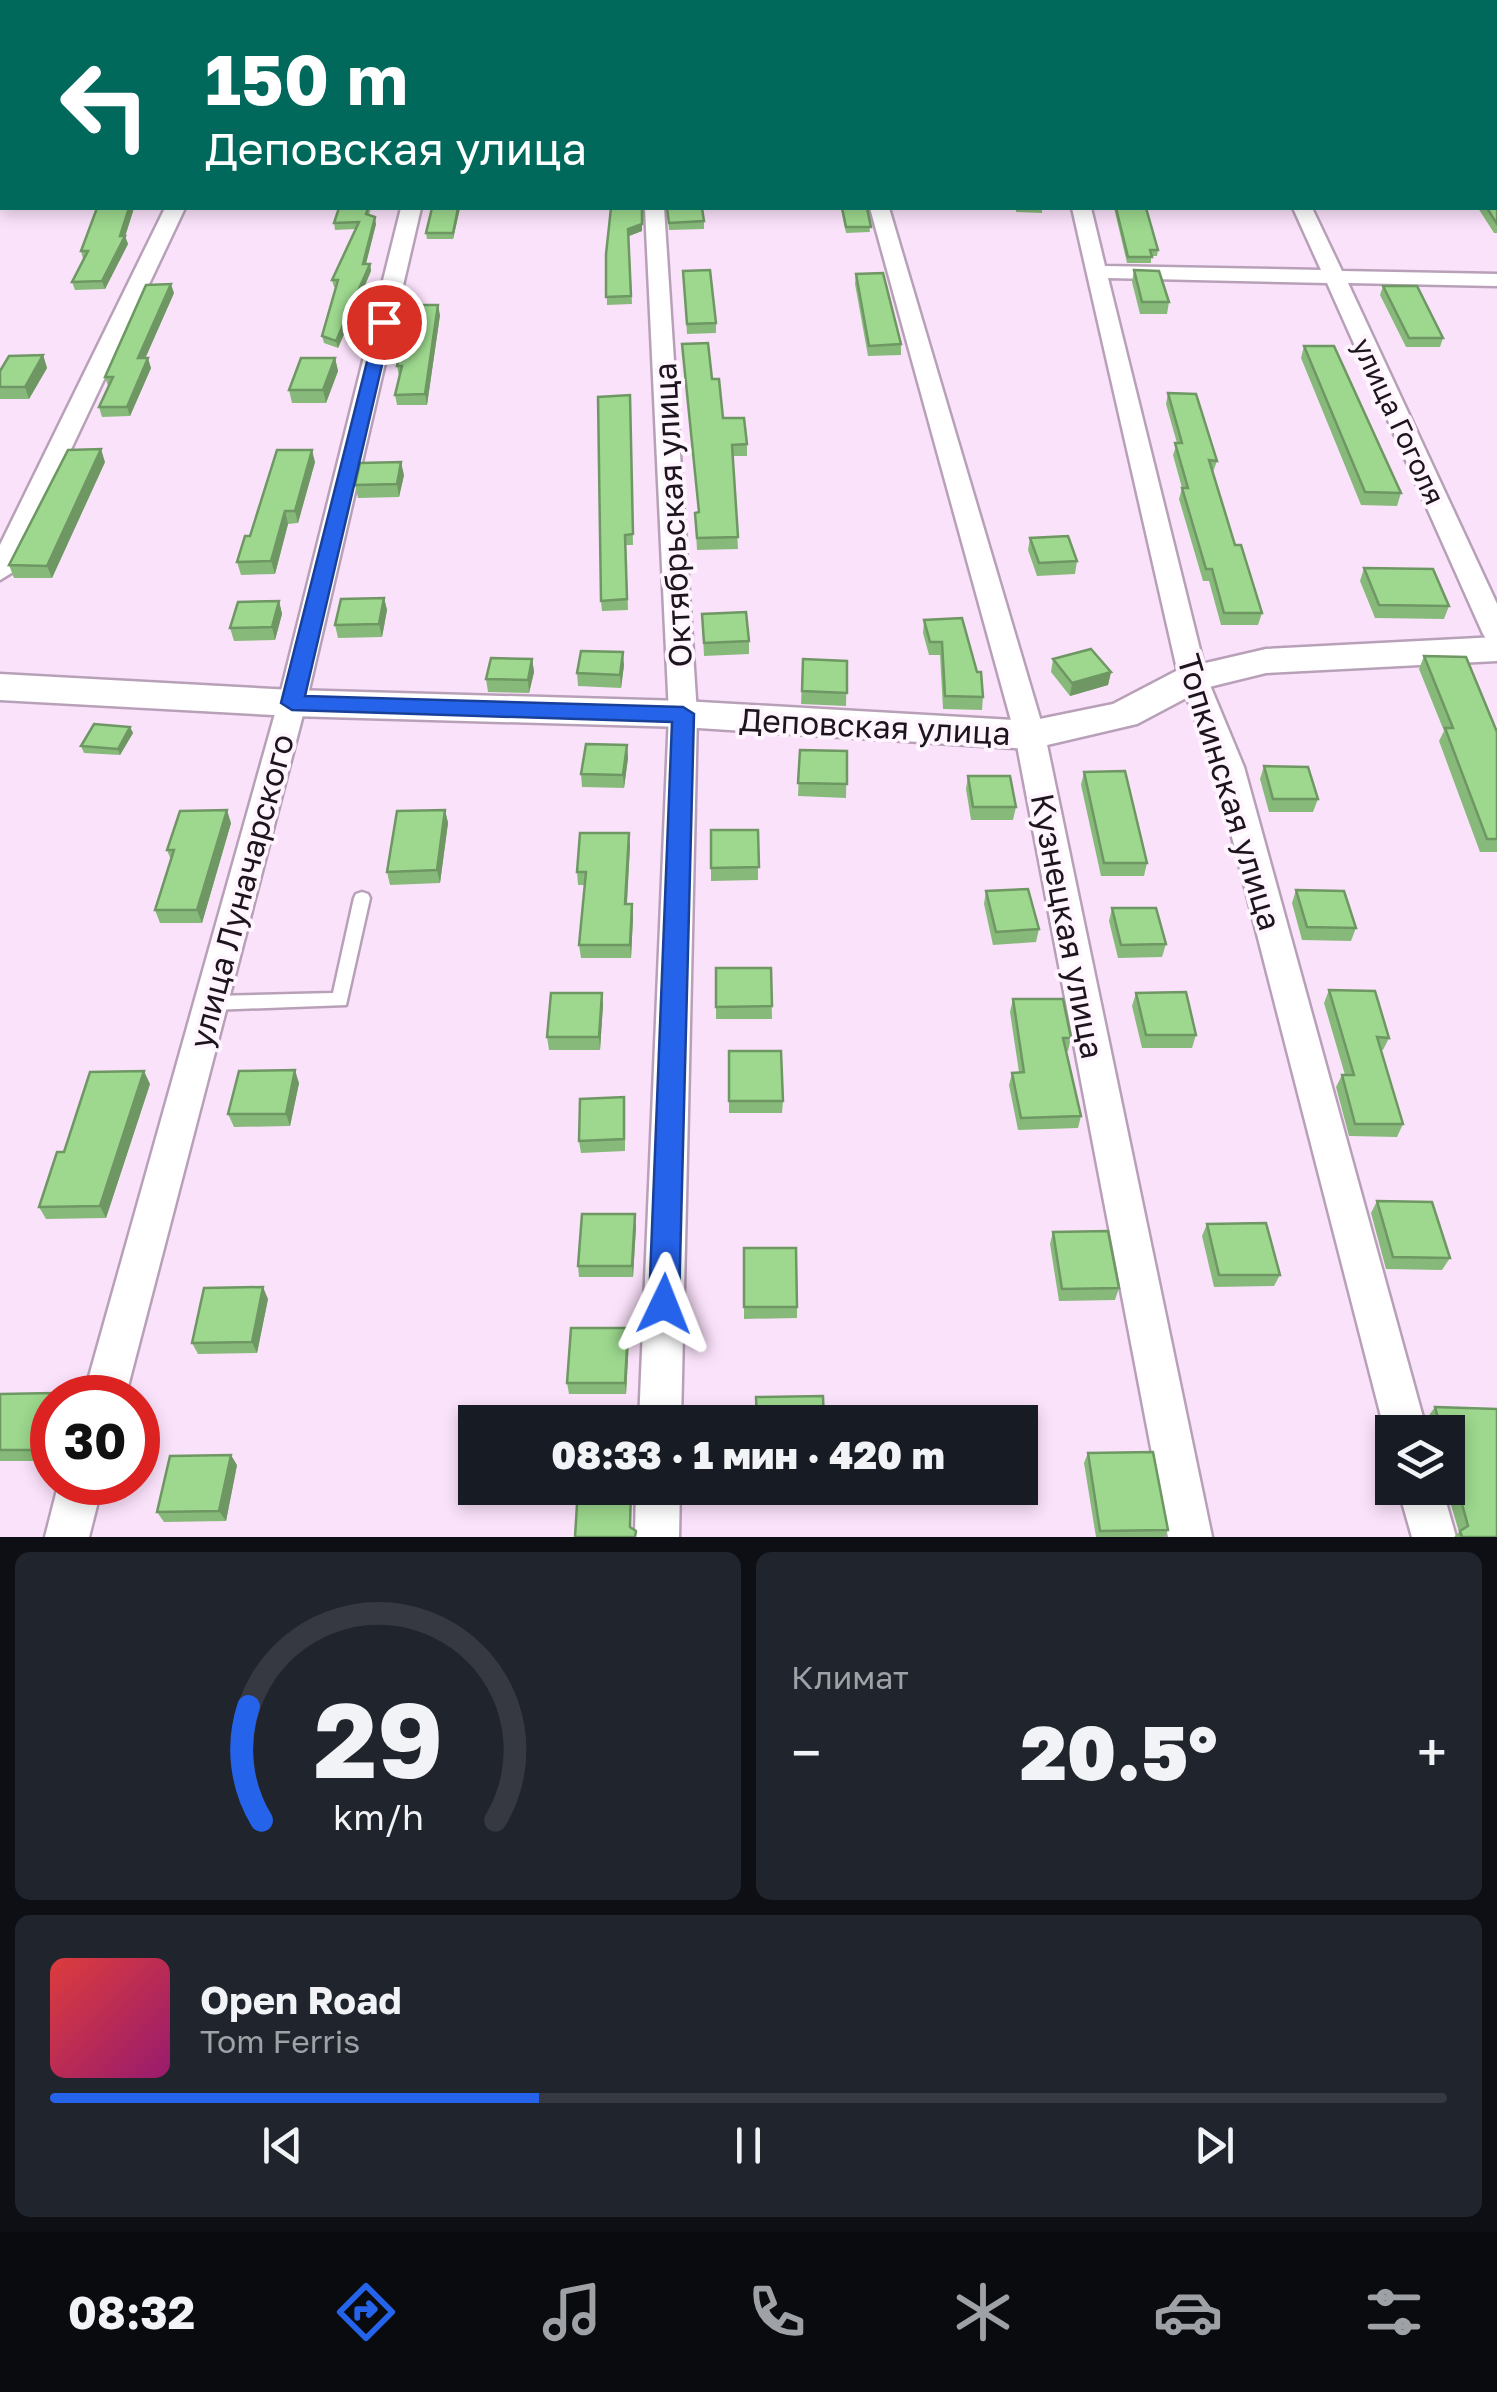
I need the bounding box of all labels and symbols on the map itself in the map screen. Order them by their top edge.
pin [342,280,427,365]
street label: улица Гоголя [1346,333,1452,509]
street label: Октябрьская улица [645,362,699,668]
street label: Топкинская улица [1170,649,1290,935]
street label: Деповская улица [738,700,1012,752]
street label: улица Луначарского [181,730,301,1052]
street label: Кузнецкая улица [1024,790,1112,1062]
position arrow [612,1252,716,1356]
speed limit sign: 30 [30,1375,160,1505]

